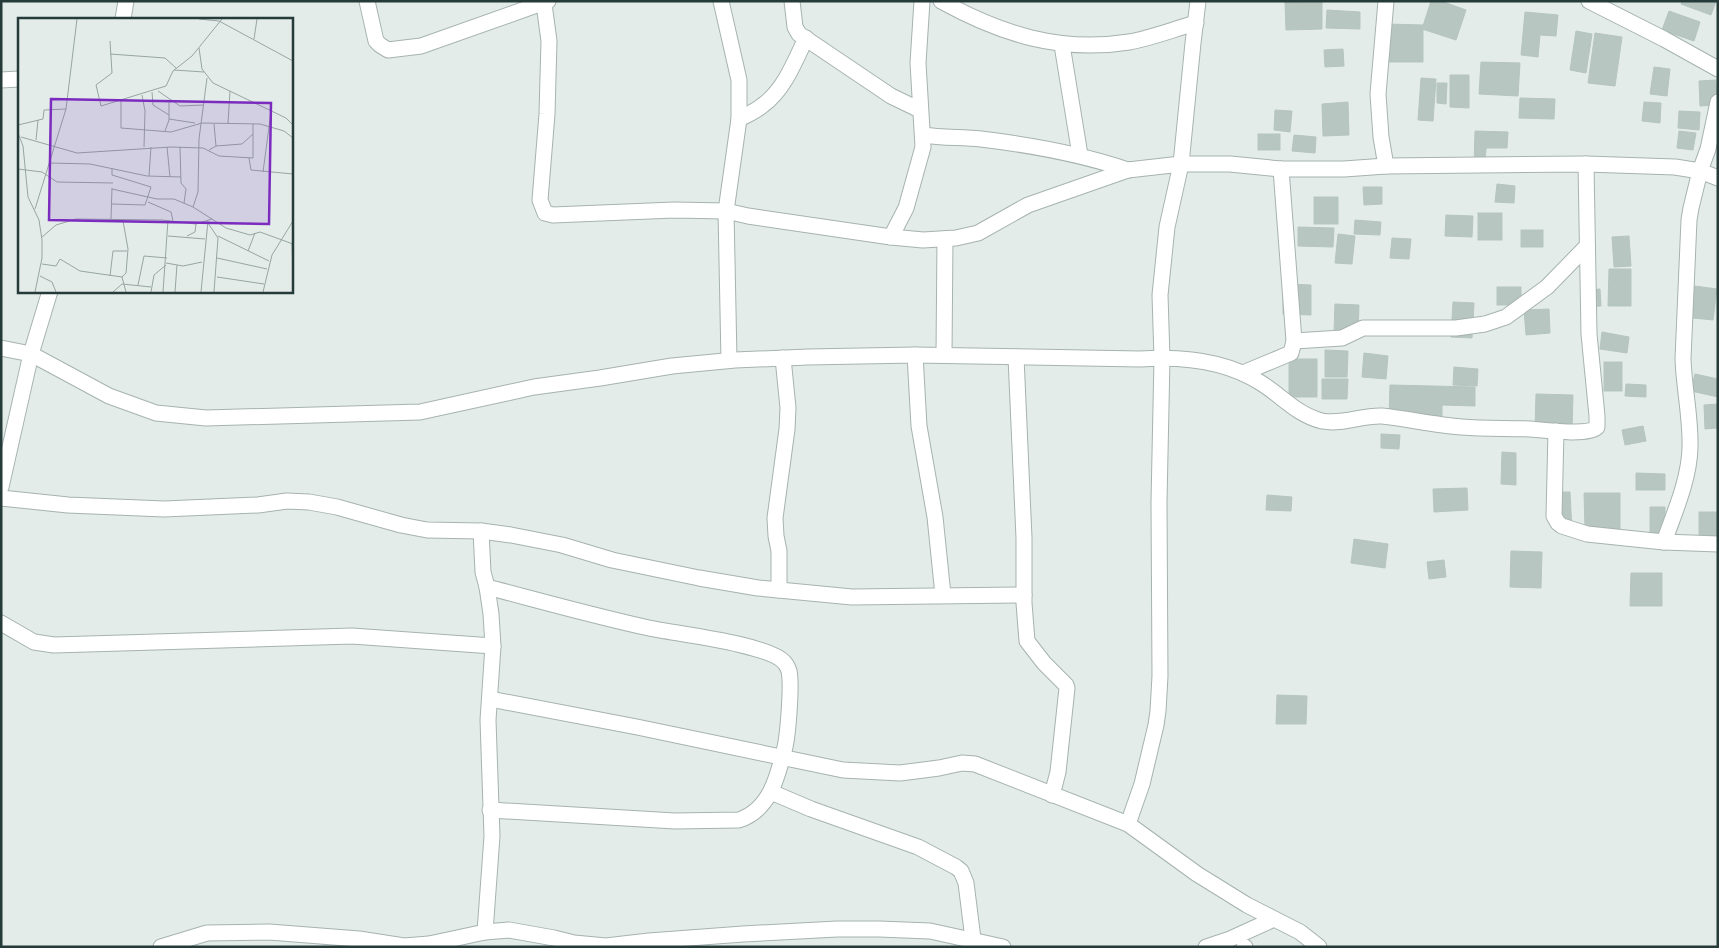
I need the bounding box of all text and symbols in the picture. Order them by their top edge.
inset map [18,18,292,292]

